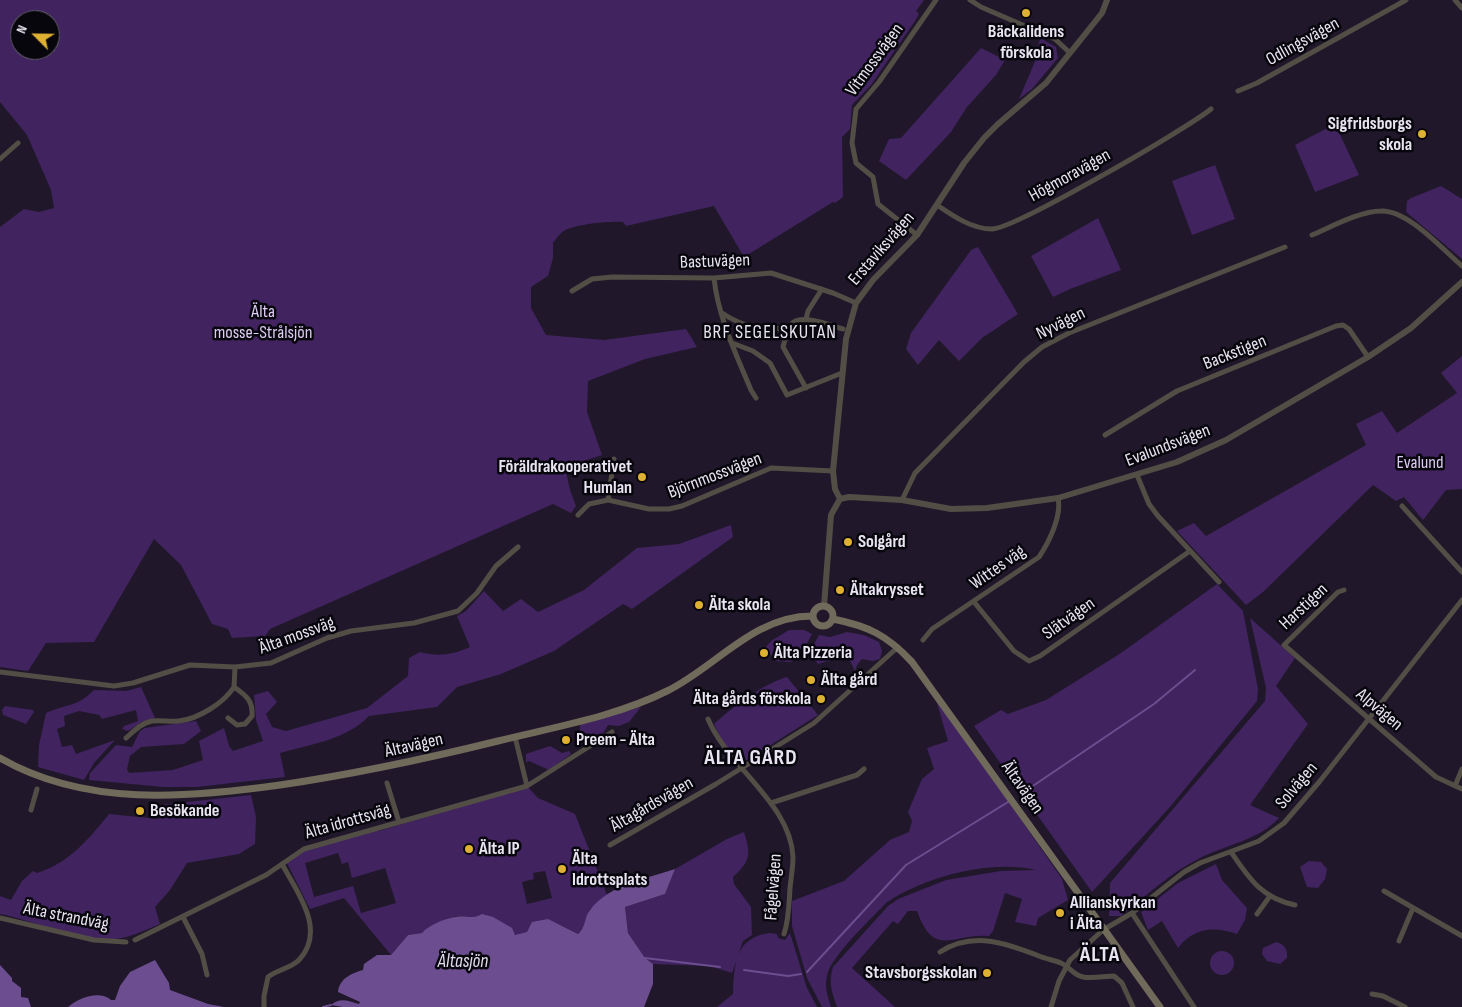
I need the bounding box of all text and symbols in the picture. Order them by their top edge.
marker: Bäckalidens förskola [1020,7,1032,19]
north arrow [10,10,60,60]
street label: Odlingsvägen [1263,13,1343,71]
street label: Vitmossvägen [841,20,909,100]
place label: Bäckalidens förskola [988,21,1064,64]
text: N [12,23,31,36]
place label: Sigfridsborgs skola [1328,113,1412,156]
marker: Sigfridsborgs skola [1416,128,1428,140]
street label: Högmoravägen [1025,145,1115,207]
street label: Erstaviksvägen [844,208,920,290]
street label: Bastuvägen [680,250,750,274]
park label: Älta mosse-Strålsjön [214,301,312,344]
street label: Nyvägen [1033,303,1089,345]
district label: BRF SEGELSKUTAN [701,322,839,344]
street label: Backstigen [1200,331,1270,375]
street label: Evalundsvägen [1122,420,1214,472]
street label: Björnmossvägen [665,448,765,504]
park label: Evalund [1396,452,1444,474]
place label: Föräldrakooperativet Humlan [498,456,632,498]
marker: Föräldrakooperativet Humlan [636,471,648,483]
place label: Solgård [858,531,906,553]
marker: Solgård [842,536,854,548]
street label: Wittes väg [966,541,1030,595]
place label: Ältakrysset [850,579,924,601]
street label: Harstigen [1275,579,1333,635]
marker: Ältakrysset [834,584,846,596]
street label: Slätvägen [1039,593,1099,645]
place label: Älta skola [709,594,771,616]
marker: Älta skola [693,599,705,611]
street label: Älta mossväg [256,612,338,660]
place label: Älta Pizzeria [774,642,852,664]
marker: Älta Pizzeria [758,647,770,659]
place label: Älta gård [821,669,877,691]
marker: Älta gård [805,674,817,686]
street label: Alpvägen [1351,684,1407,736]
place label: Älta gårds förskola [693,688,811,710]
marker: Älta gårds förskola [815,693,827,705]
street label: Ältavägen [383,729,445,763]
place label: Preem - Älta [576,729,655,751]
marker: Preem - Älta [560,734,572,746]
district label: ÄLTA GÅRD [703,745,799,771]
street label: Ältavägen [996,758,1048,818]
street label: Solvägen [1271,758,1323,814]
street label: Ältagårdsvägen [607,773,697,837]
place label: Besökande [150,800,219,822]
street label: Älta idrottsväg [303,800,393,844]
marker: Besökande [134,805,146,817]
place label: Älta IP [479,838,520,860]
marker: Älta IP [463,843,475,855]
place label: Älta Idrottsplats [572,848,648,891]
street label: Fågelvägen [761,853,787,921]
marker: Älta Idrottsplats [556,863,568,875]
place label: Allianskyrkan i Älta [1070,892,1156,934]
street label: Älta strandväg [22,898,110,936]
marker: Allianskyrkan i Älta [1054,907,1066,919]
district label: ÄLTA [1079,942,1121,968]
water label: Ältasjön [438,951,488,973]
place label: Stavsborgsskolan [865,962,977,984]
marker: Stavsborgsskolan [981,967,993,979]

